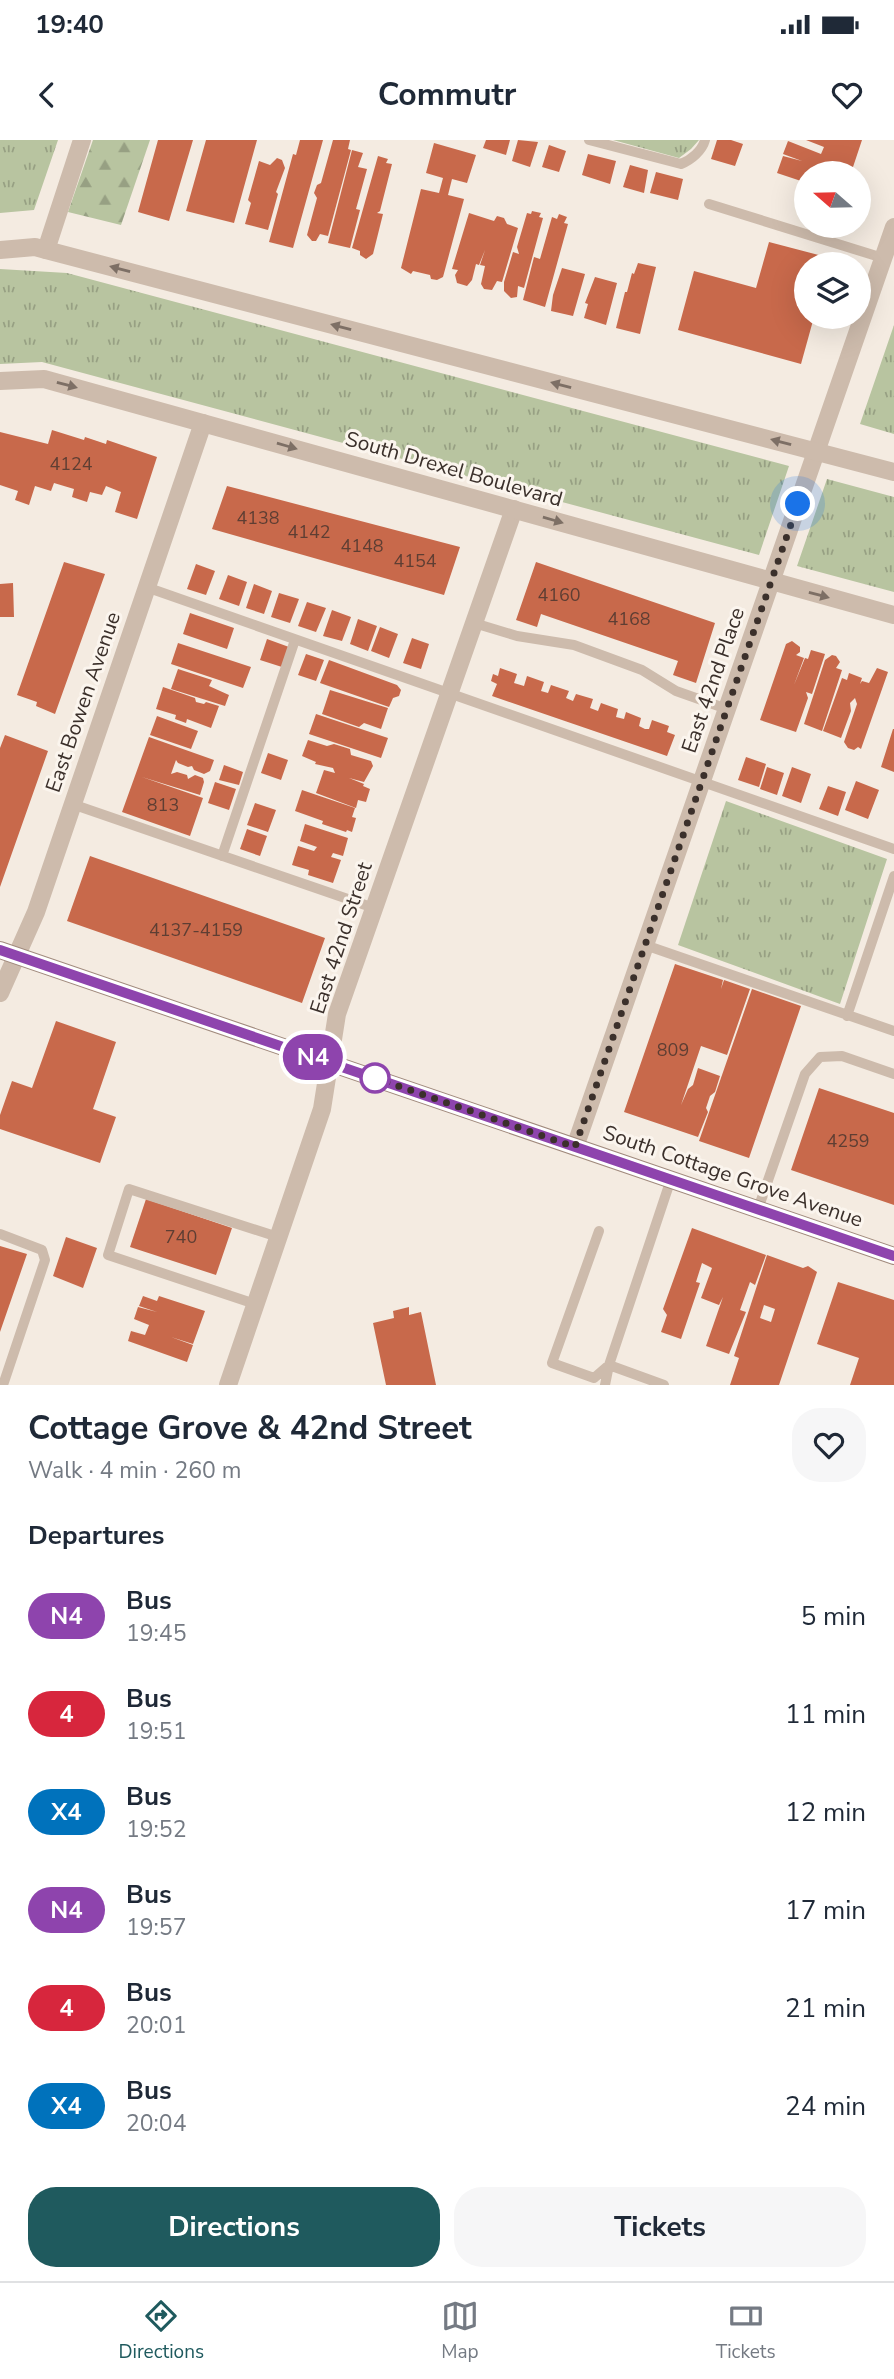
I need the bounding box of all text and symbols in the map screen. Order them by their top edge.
text: 19:40 [35,7,104,42]
text: Commutr [378,73,516,116]
icon: back [28,76,66,114]
icon: heart [828,76,866,114]
north arrow [794,161,872,238]
map controls [794,161,871,329]
button: layers [794,252,871,329]
one-way arrow [109,263,131,274]
one-way arrow [329,321,351,332]
one-way arrow [550,379,571,389]
one-way arrow [57,381,78,391]
street label: South Drexel Boulevard [342,425,566,513]
one-way arrow [770,436,792,447]
one-way arrow [276,441,298,452]
house number: 4124 [49,452,93,476]
your location [780,486,815,521]
house number: 4138 [236,506,280,530]
one-way arrow [542,515,564,526]
house number: 4142 [287,520,331,544]
house number: 4148 [340,534,384,558]
house number: 4154 [393,549,437,573]
house number: 4160 [537,583,581,607]
one-way arrow [809,590,830,600]
street label: East 42nd Place [675,604,751,756]
house number: 4168 [607,607,651,631]
street label: East Bowen Avenue [39,608,127,796]
house number: 813 [147,793,179,817]
street label: East 42nd Street [303,858,379,1017]
house number: 4137-4159 [149,918,243,942]
line badge: N4 [282,1034,344,1080]
house number: 809 [657,1038,689,1062]
text: N4 [297,1041,329,1073]
unlabelled marker [360,1063,390,1093]
street label: South Cottage Grove Avenue [599,1118,867,1234]
house number: 4259 [826,1129,870,1153]
house number: 740 [165,1225,197,1249]
text: Cottage Grove & 42nd Street [28,1406,472,1451]
button: heart [792,1408,866,1482]
text: Walk · 4 min · 260 m [28,1455,241,1486]
text: Departures [28,1518,164,1553]
text: Bus [126,1583,172,1618]
text: 5 min [801,1599,866,1634]
text: N4 [50,1600,83,1632]
text: 19:45 [126,1618,186,1649]
text: Bus [126,1681,172,1716]
text: 11 min [785,1697,866,1732]
text: 4 [59,1698,74,1730]
text: 19:51 [126,1716,186,1747]
text: Bus [126,1779,172,1814]
text: 12 min [785,1795,866,1830]
text: X4 [51,1796,82,1828]
text: 19:52 [126,1814,186,1845]
text: Bus [126,1877,172,1912]
text: 17 min [785,1893,866,1928]
text: N4 [50,1894,83,1926]
text: 19:57 [126,1912,186,1943]
text: Bus [126,1975,172,2010]
text: 21 min [785,1991,866,2026]
text: 4 [59,1992,74,2024]
text: 20:01 [126,2010,186,2041]
text: Bus [126,2073,172,2108]
text: 24 min [785,2089,866,2124]
text: X4 [51,2090,82,2122]
text: 20:04 [126,2108,186,2139]
button: Directions [28,2187,440,2267]
button: Tickets [454,2187,866,2267]
tab: Directions [118,2297,204,2365]
tab: Map [441,2297,479,2365]
tab: Tickets [716,2297,776,2365]

